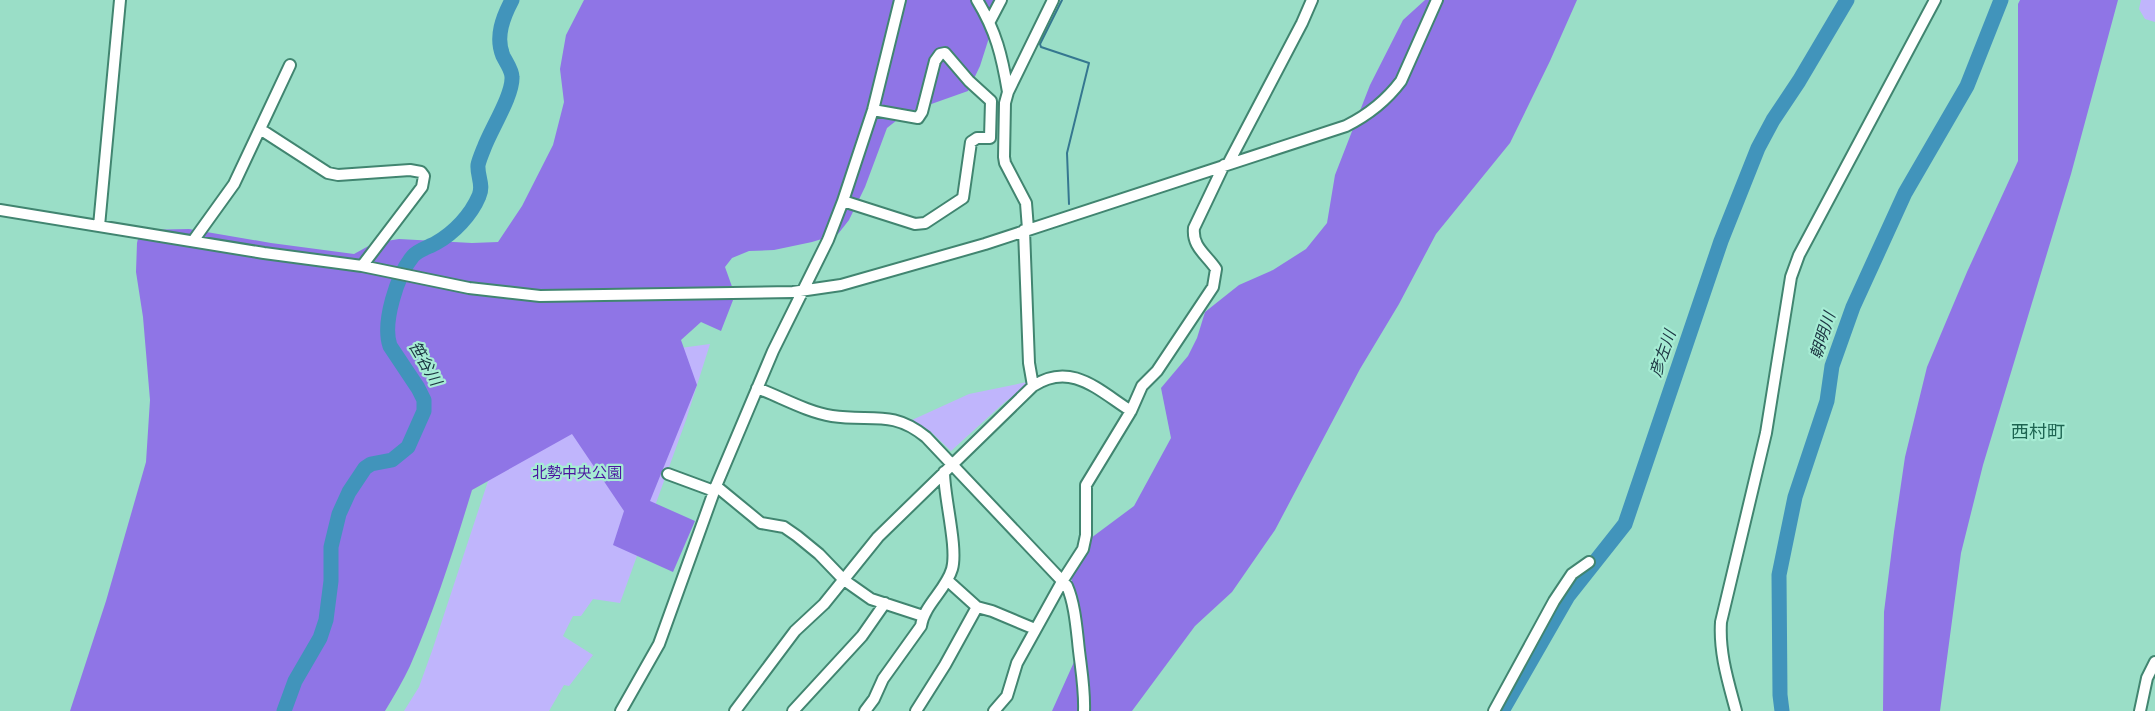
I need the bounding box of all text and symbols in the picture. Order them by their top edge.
water label: 朝明川 [1807,308,1842,362]
water label: 彦左川 [1647,326,1682,380]
water label: 笹谷川 [403,338,446,392]
district label: 西村町 [2011,422,2065,445]
park label: 北勢中央公園 [532,464,622,484]

